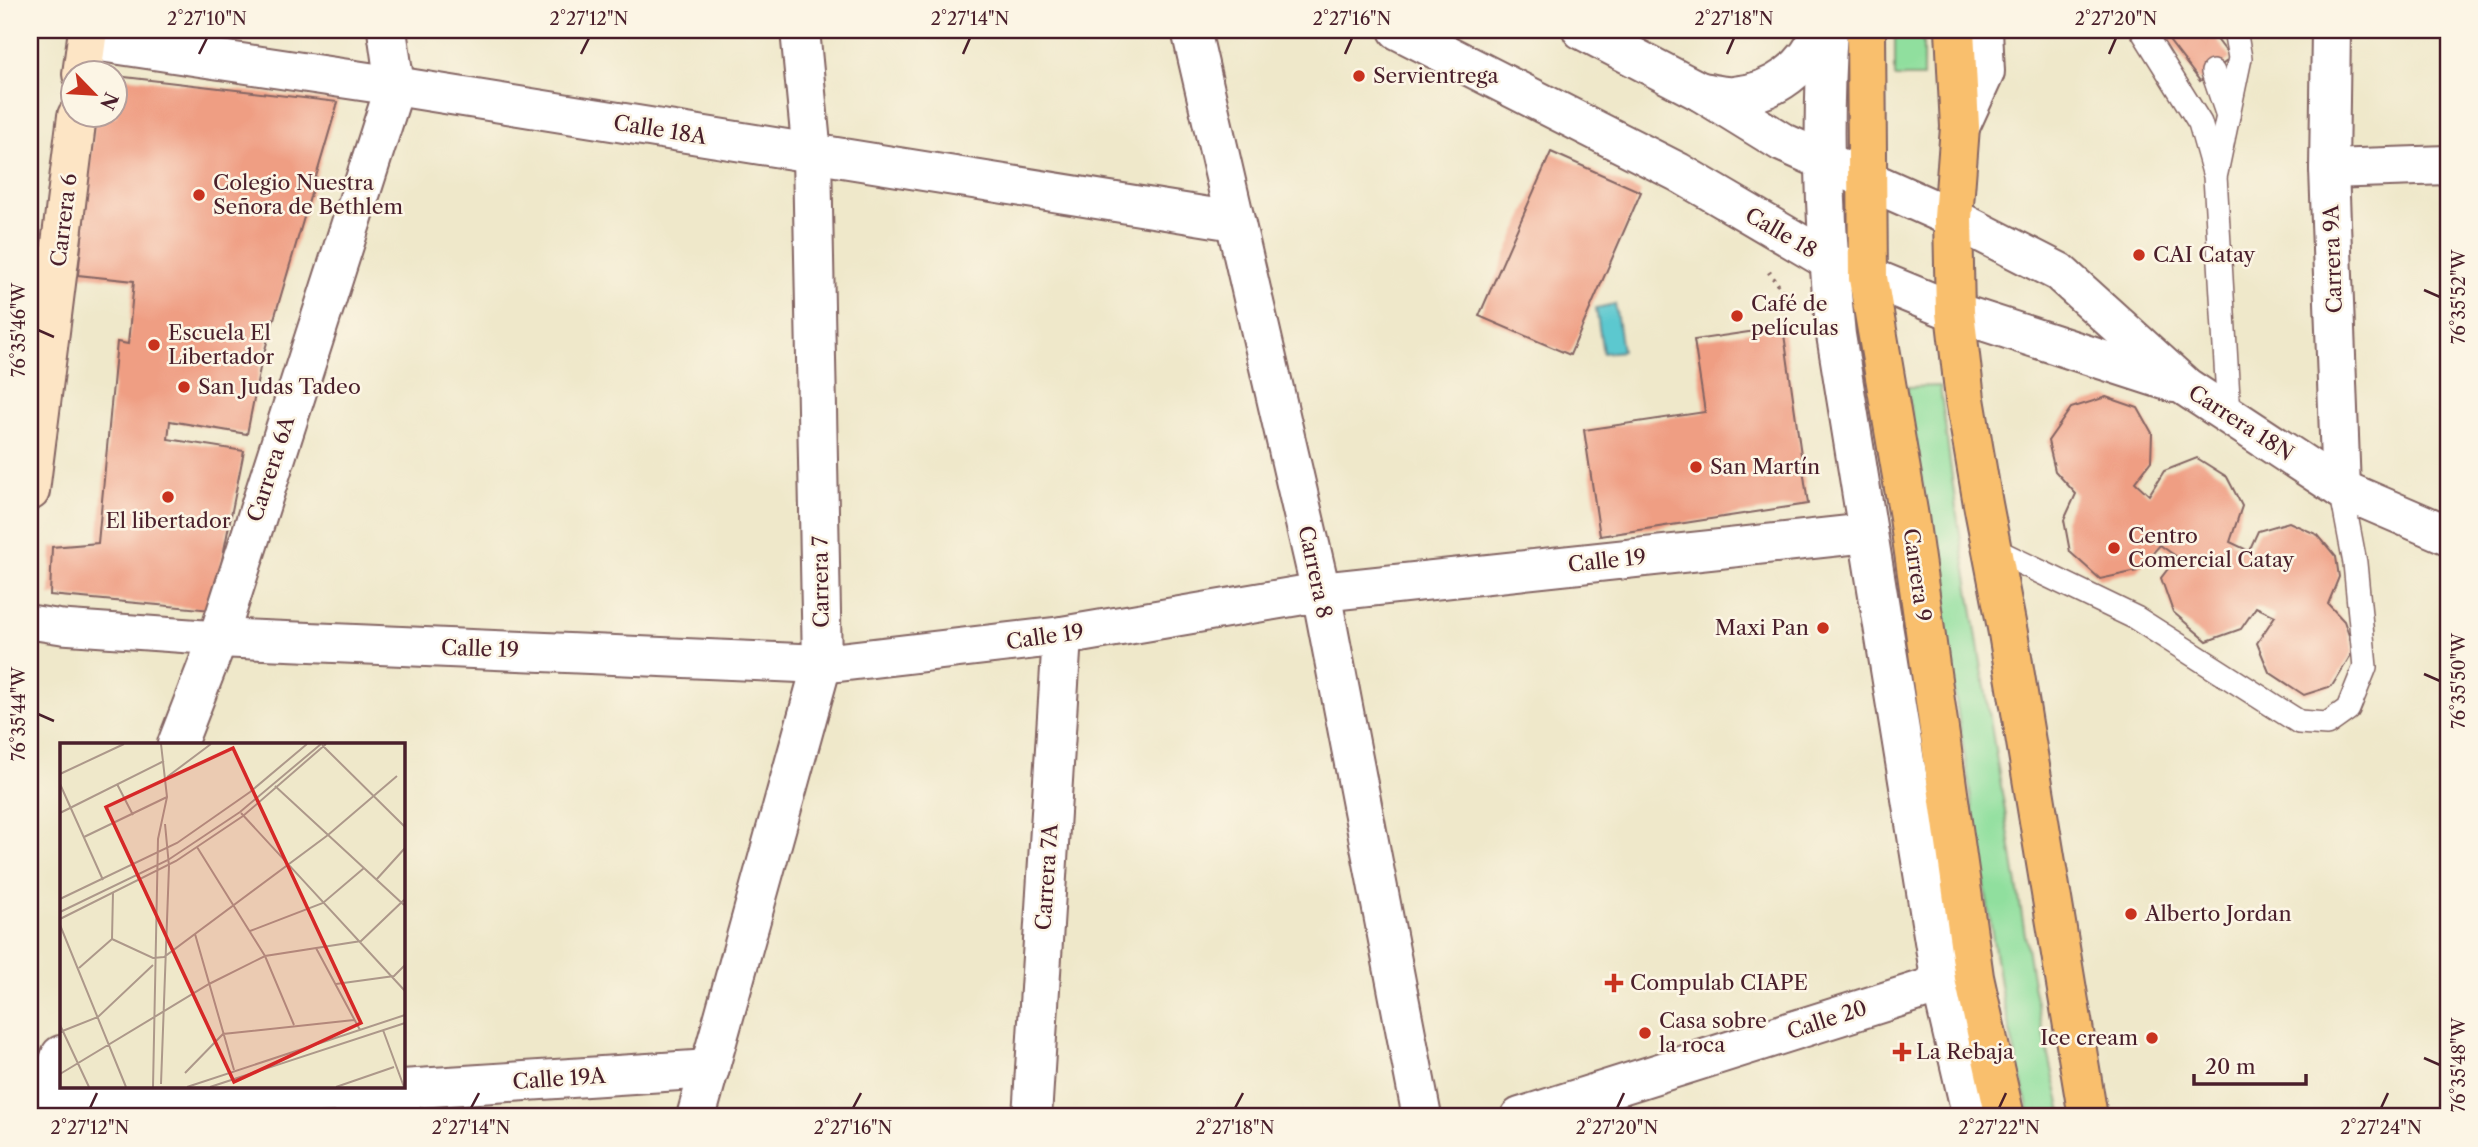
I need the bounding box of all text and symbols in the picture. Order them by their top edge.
text: 2°27'10"N [167,8,247,30]
text: 2°27'12"N [550,8,629,30]
text: 2°27'14"N [931,8,1009,30]
text: 2°27'16"N [1313,8,1391,30]
text: 2°27'18"N [1694,8,1774,30]
text: 2°27'20"N [2075,8,2157,30]
north arrow [60,60,130,130]
place label: Servientrega [1373,63,1500,88]
marker: Servientrega [1351,68,1367,84]
text: N [95,89,123,113]
street label: Calle 18A [612,110,709,149]
place label: Colegio Nuestra Señora de Bethlem [213,170,403,219]
street label: Carrera 6 [45,172,82,268]
marker: Colegio Nuestra Señora de Bethlem [191,187,207,203]
street label: Calle 18 [1741,202,1821,263]
street label: Carrera 9A [2318,204,2347,314]
place label: CAI Catay [2153,242,2255,267]
marker: CAI Catay [2131,247,2147,263]
text: 76°35'52"W [2448,248,2470,344]
text: 76°35'46"W [8,282,30,377]
place label: Café de películas [1751,291,1839,340]
marker: Café de películas [1729,308,1745,324]
place label: Escuela El Libertador [168,320,275,369]
marker: Escuela El Libertador [146,337,162,353]
place label: San Judas Tadeo [198,374,361,399]
marker: San Judas Tadeo [176,379,192,395]
street label: Carrera 18N [2184,379,2298,466]
street label: Carrera 6A [242,413,299,525]
place label: San Martín [1710,454,1820,479]
marker: San Martín [1688,459,1704,475]
marker: El libertador [160,489,176,505]
place label: El libertador [105,508,231,533]
street label: Carrera 8 [1293,523,1337,620]
place label: Centro Comercial Catay [2128,523,2295,572]
street label: Carrera 9 [1899,527,1936,623]
street label: Carrera 7 [807,535,834,628]
marker: Centro Comercial Catay [2106,540,2122,556]
street label: Calle 19 [1567,544,1647,577]
place label: Maxi Pan [1715,615,1809,640]
street label: Calle 19 [1004,619,1085,654]
marker: Maxi Pan [1815,620,1831,636]
text: 76°35'50"W [2448,632,2470,729]
street label: Calle 19 [440,635,520,662]
text: 76°35'44"W [8,666,30,761]
inset map [60,743,404,1088]
street label: Carrera 7A [1030,822,1063,931]
place label: Alberto Jordan [2144,901,2292,926]
marker: Alberto Jordan [2123,906,2139,922]
place label: Compulab CIAPE [1630,970,1808,995]
marker: Compulab CIAPE [1604,973,1624,993]
street label: Calle 20 [1784,995,1870,1044]
place label: Casa sobre la roca [1659,1008,1767,1057]
text: 76°35'48"W [2448,1016,2470,1112]
marker: Casa sobre la roca [1637,1025,1653,1041]
place label: Ice cream [2040,1025,2138,1050]
marker: Ice cream [2144,1030,2160,1046]
place label: La Rebaja [1916,1039,2015,1064]
scale bar [2194,1042,2306,1086]
marker: La Rebaja [1894,1044,1910,1060]
text: 20 m [2205,1054,2256,1079]
street label: Calle 19A [512,1063,607,1094]
text: 2°27'12"N [51,1117,130,1139]
text: 2°27'14"N [432,1117,510,1139]
text: 2°27'16"N [814,1117,892,1139]
text: 2°27'18"N [1195,1117,1275,1139]
text: 2°27'20"N [1576,1117,1658,1139]
text: 2°27'22"N [1958,1117,2040,1139]
text: 2°27'24"N [2340,1117,2422,1139]

